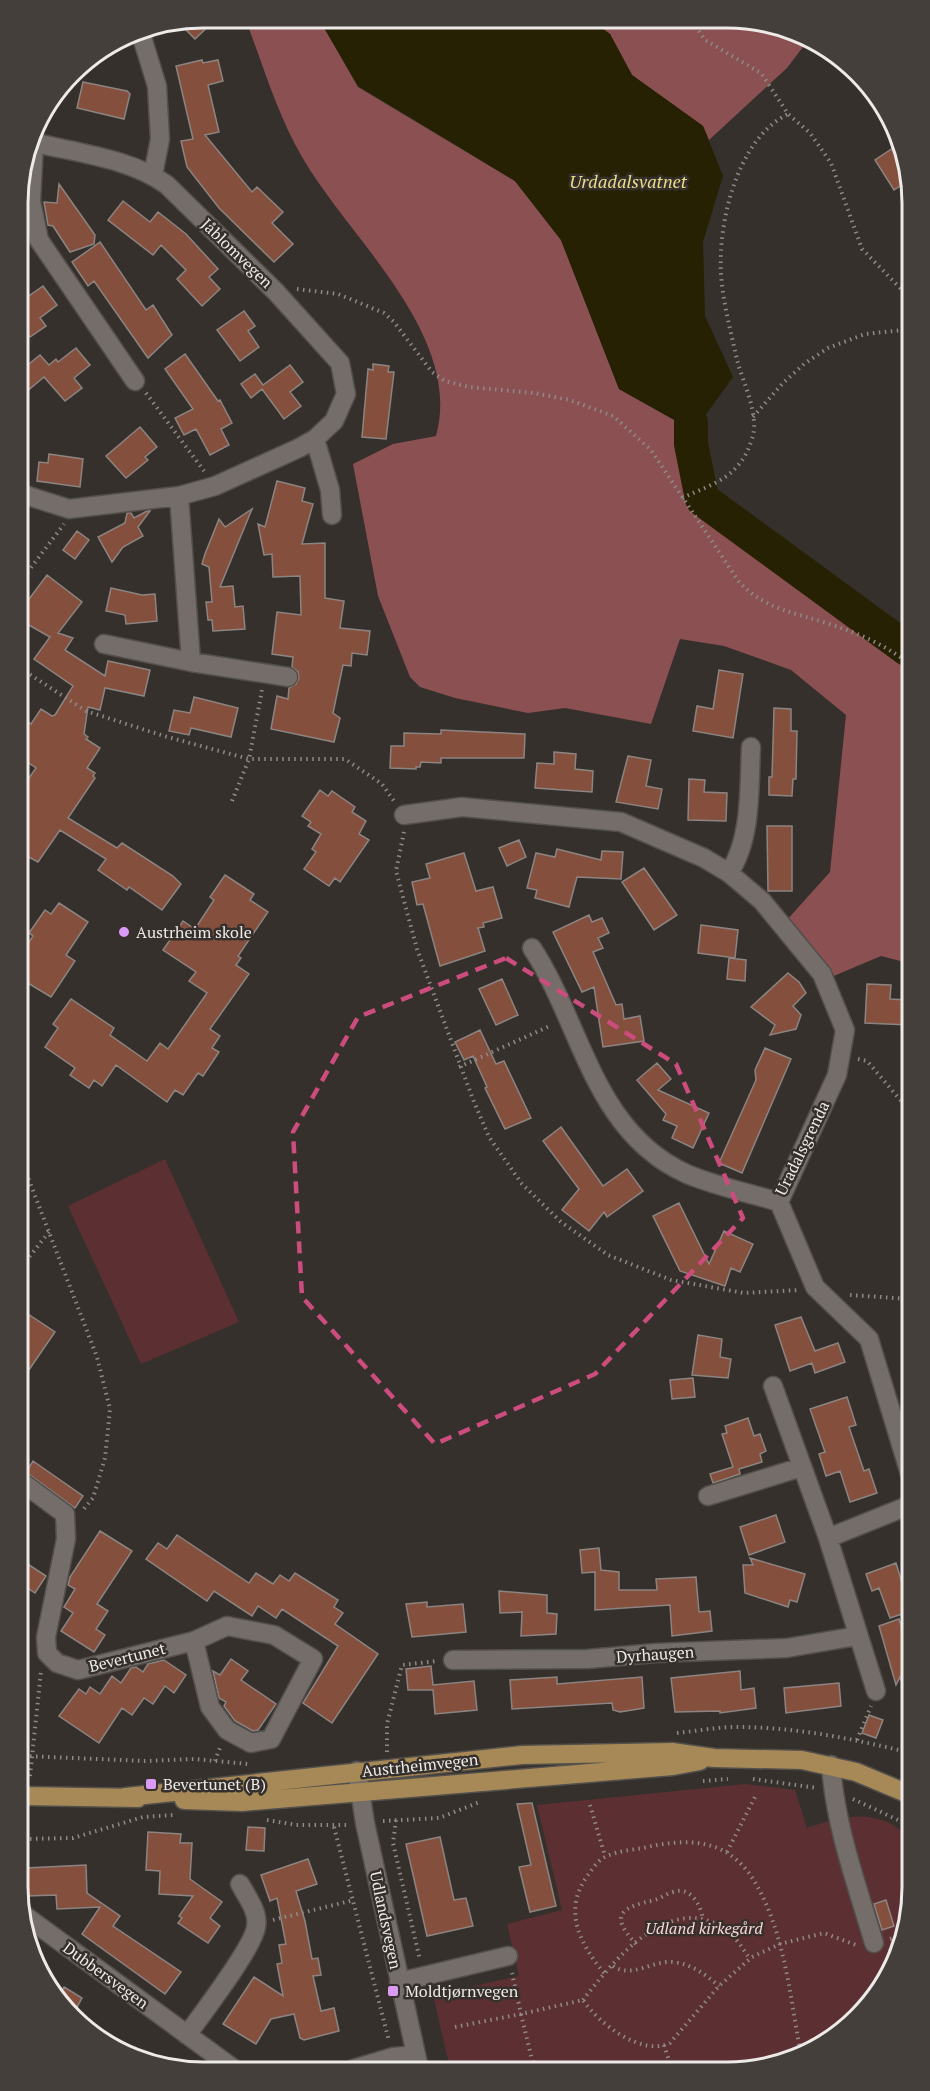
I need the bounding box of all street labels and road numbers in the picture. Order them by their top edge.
street label: Jåblomvegen [196,213,278,293]
street label: Uradalsgrenda [770,1097,834,1199]
street label: Bevertunet [86,1637,168,1677]
street label: Dyrhaugen [615,1640,695,1668]
street label: Austrheimvegen [361,1748,480,1782]
street label: Udlandsvegen [365,1869,407,1972]
street label: Dubbersvegen [59,1936,154,2014]

